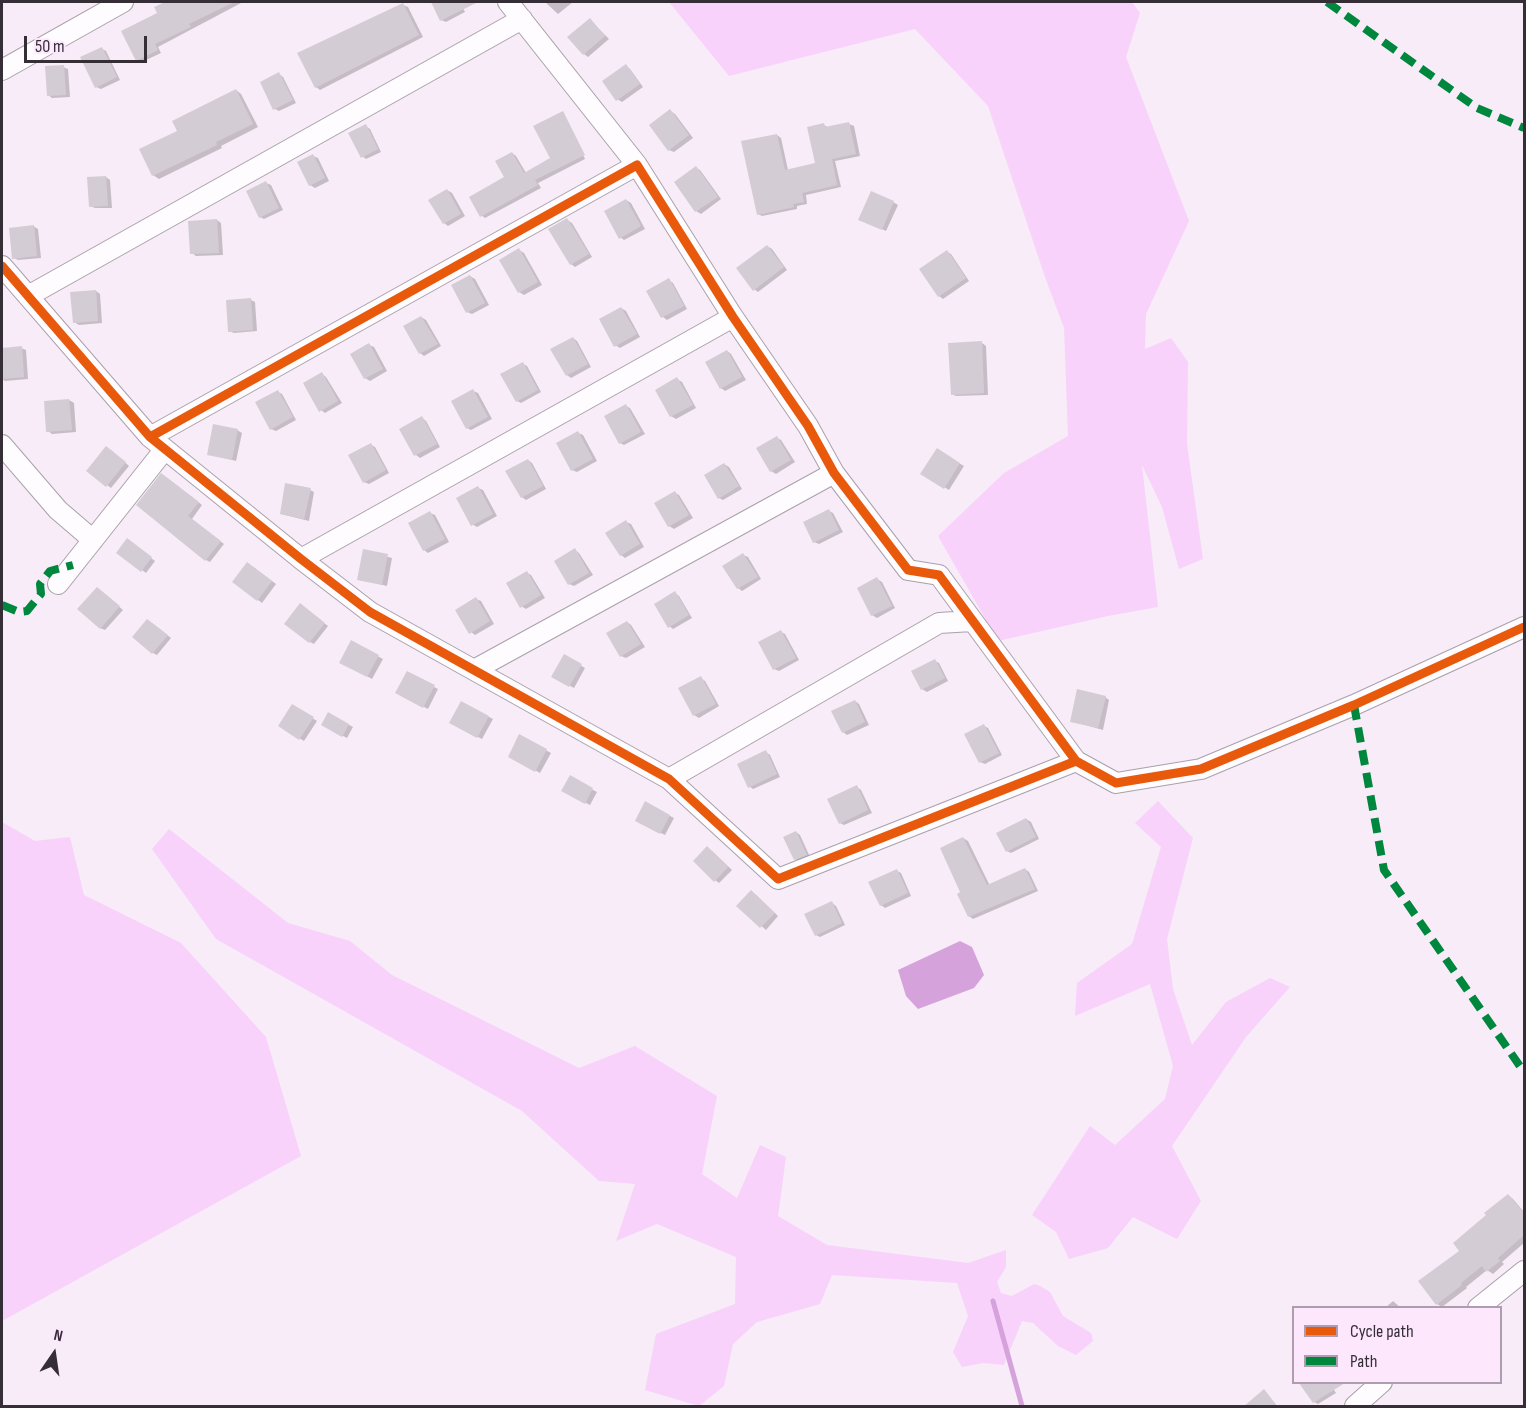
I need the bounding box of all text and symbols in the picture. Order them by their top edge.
scale bar [27,24,150,62]
text: 50 m [35,36,65,57]
legend [1292,1306,1502,1384]
text: Cycle path [1350,1321,1414,1342]
north arrow [24,1324,84,1384]
text: N [52,1326,64,1346]
text: Path [1350,1351,1378,1372]

